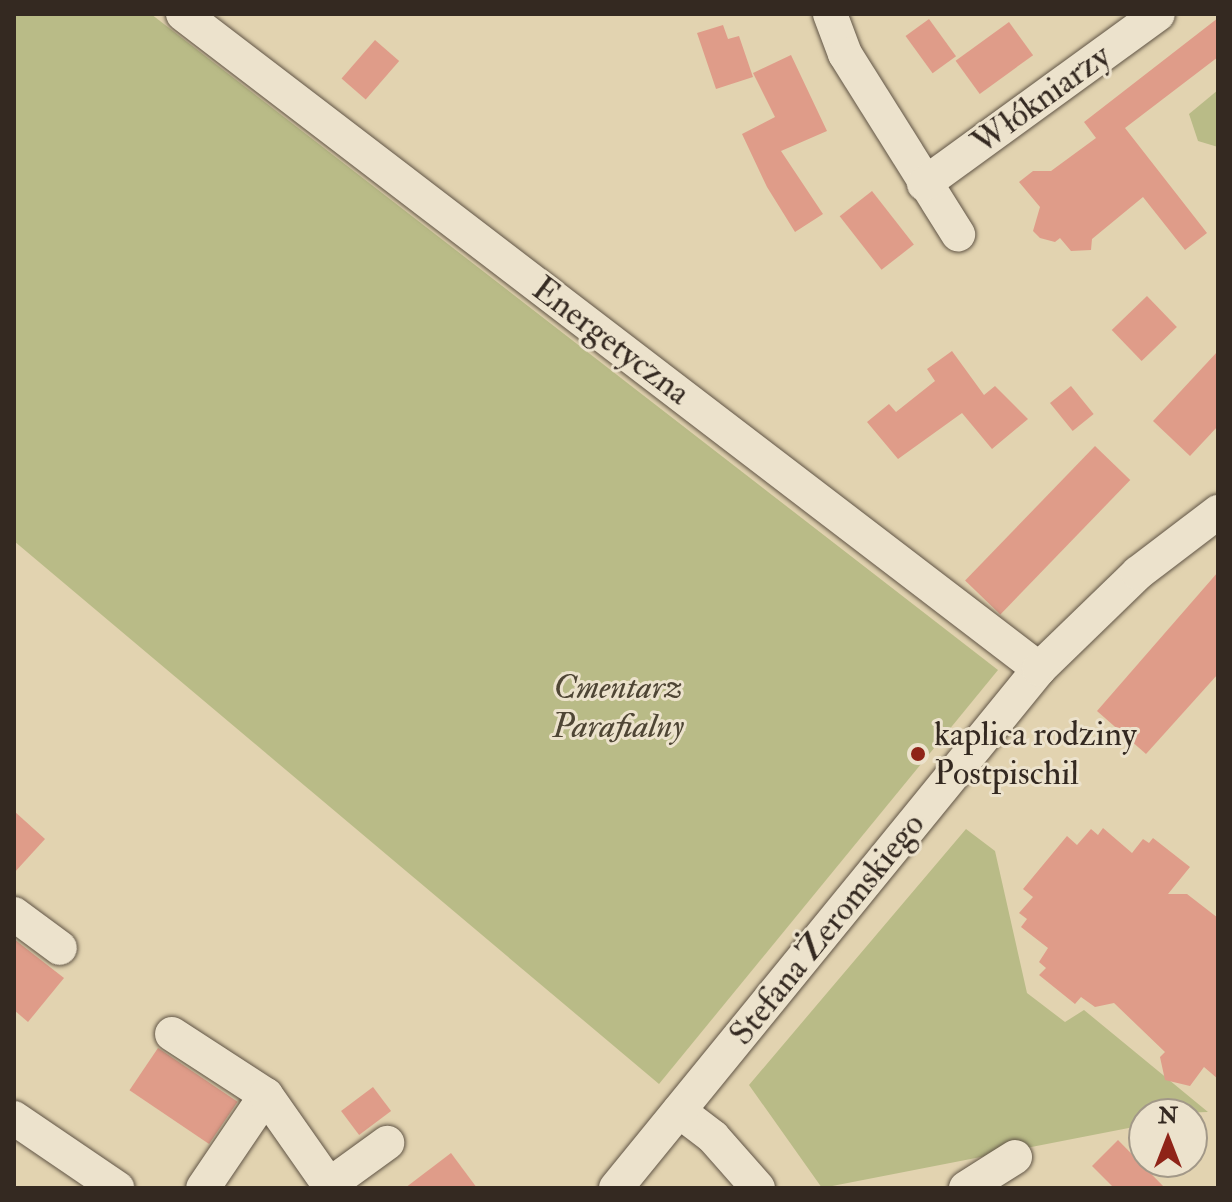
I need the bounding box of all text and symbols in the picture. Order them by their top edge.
street label: Włókniarzy [964,35,1118,163]
street label: Energetyczna [524,268,698,414]
park label: Cmentarz Parafialny [552,667,684,746]
place label: kaplica rodziny Postpischil [934,714,1137,794]
marker: kaplica rodziny Postpischil [909,745,927,763]
street label: Stefana Żeromskiego [721,805,933,1053]
north arrow [1128,1098,1208,1178]
text: N [1158,1102,1178,1130]

